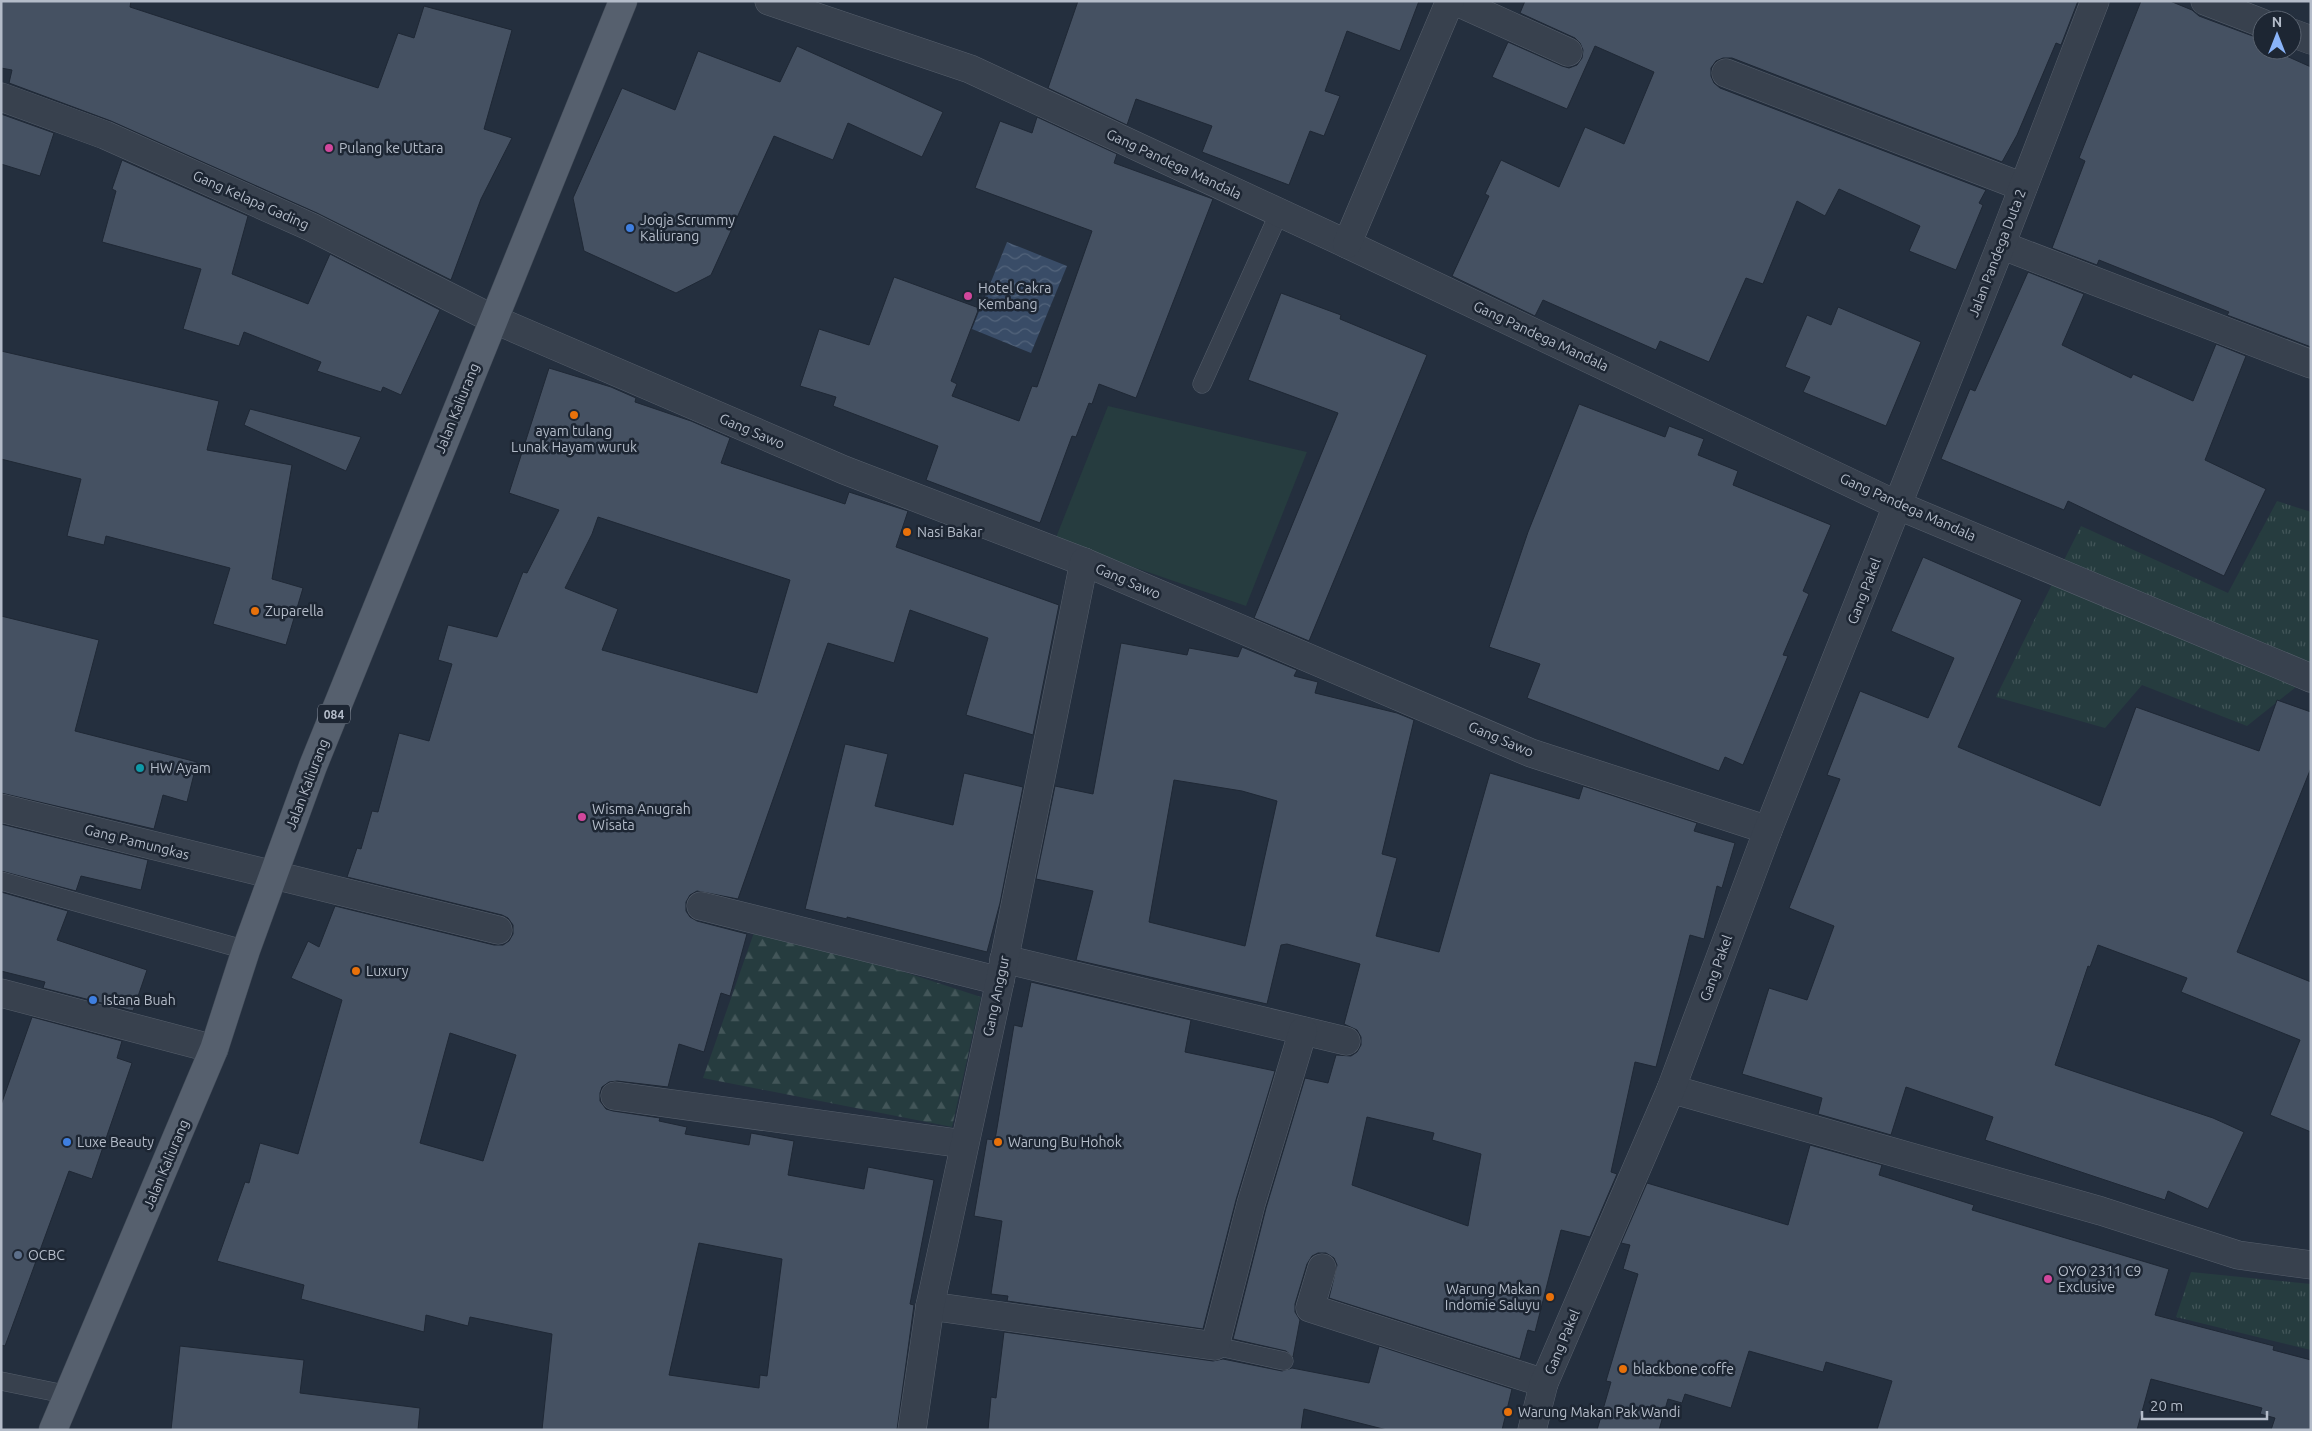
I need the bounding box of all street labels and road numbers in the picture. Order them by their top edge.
street label: Gang Pandega Mandala [1104,126,1244,202]
street label: Gang Kelapa Gading [190,167,312,233]
street label: Jalan Pandega Duta 2 [1965,187,2029,319]
street label: Gang Pandega Mandala [1471,298,1611,374]
street label: Jalan Kaliurang [432,361,482,455]
street label: Gang Sawo [717,410,787,452]
street label: Gang Pandega Mandala [1838,470,1978,544]
street label: Gang Pakel [1844,555,1884,626]
street label: Gang Sawo [1093,560,1163,602]
road number: 084 [318,704,350,724]
street label: Gang Sawo [1466,718,1536,760]
street label: Jalan Kaliurang [282,737,332,831]
street label: Gang Pamungkas [83,821,191,863]
street label: Gang Pakel [1697,932,1735,1003]
street label: Gang Anggur [980,953,1013,1038]
street label: Jalan Kaliurang [140,1117,192,1211]
street label: Gang Pakel [1541,1307,1583,1377]

